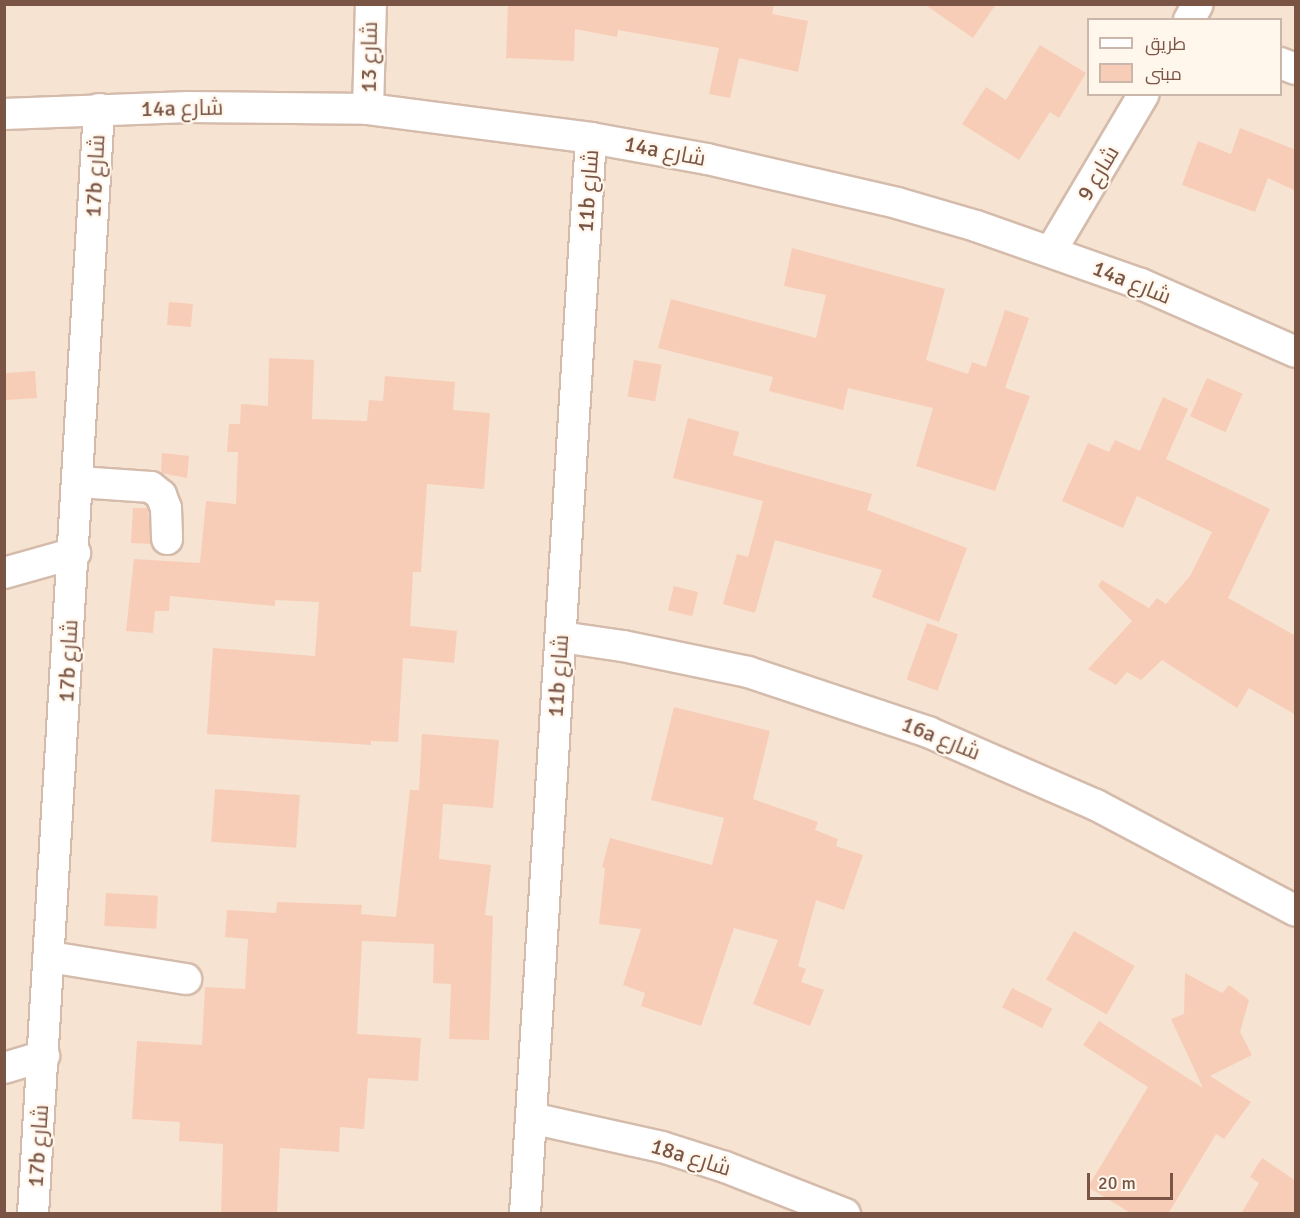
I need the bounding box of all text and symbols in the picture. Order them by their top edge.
legend [1087,18,1282,96]
street label: شارع 13 [355,21,383,93]
text: طريق [1145,33,1186,55]
text: مبنى [1145,63,1182,85]
street label: 14a شارع [141,94,223,122]
street label: 14a شارع [622,130,708,172]
street label: 17b شارع [80,134,110,218]
street label: شارع 9 [1071,141,1125,205]
street label: 11b شارع [572,149,604,233]
street label: 14a شارع [1089,254,1175,310]
street label: 17b شارع [53,619,83,703]
street label: 11b شارع [542,634,574,718]
street label: 16a شارع [898,710,984,766]
street label: 17b شارع [22,1104,54,1188]
street label: 18a شارع [648,1132,734,1182]
scale bar [1090,1161,1176,1199]
text: 20 m [1098,1172,1136,1194]

